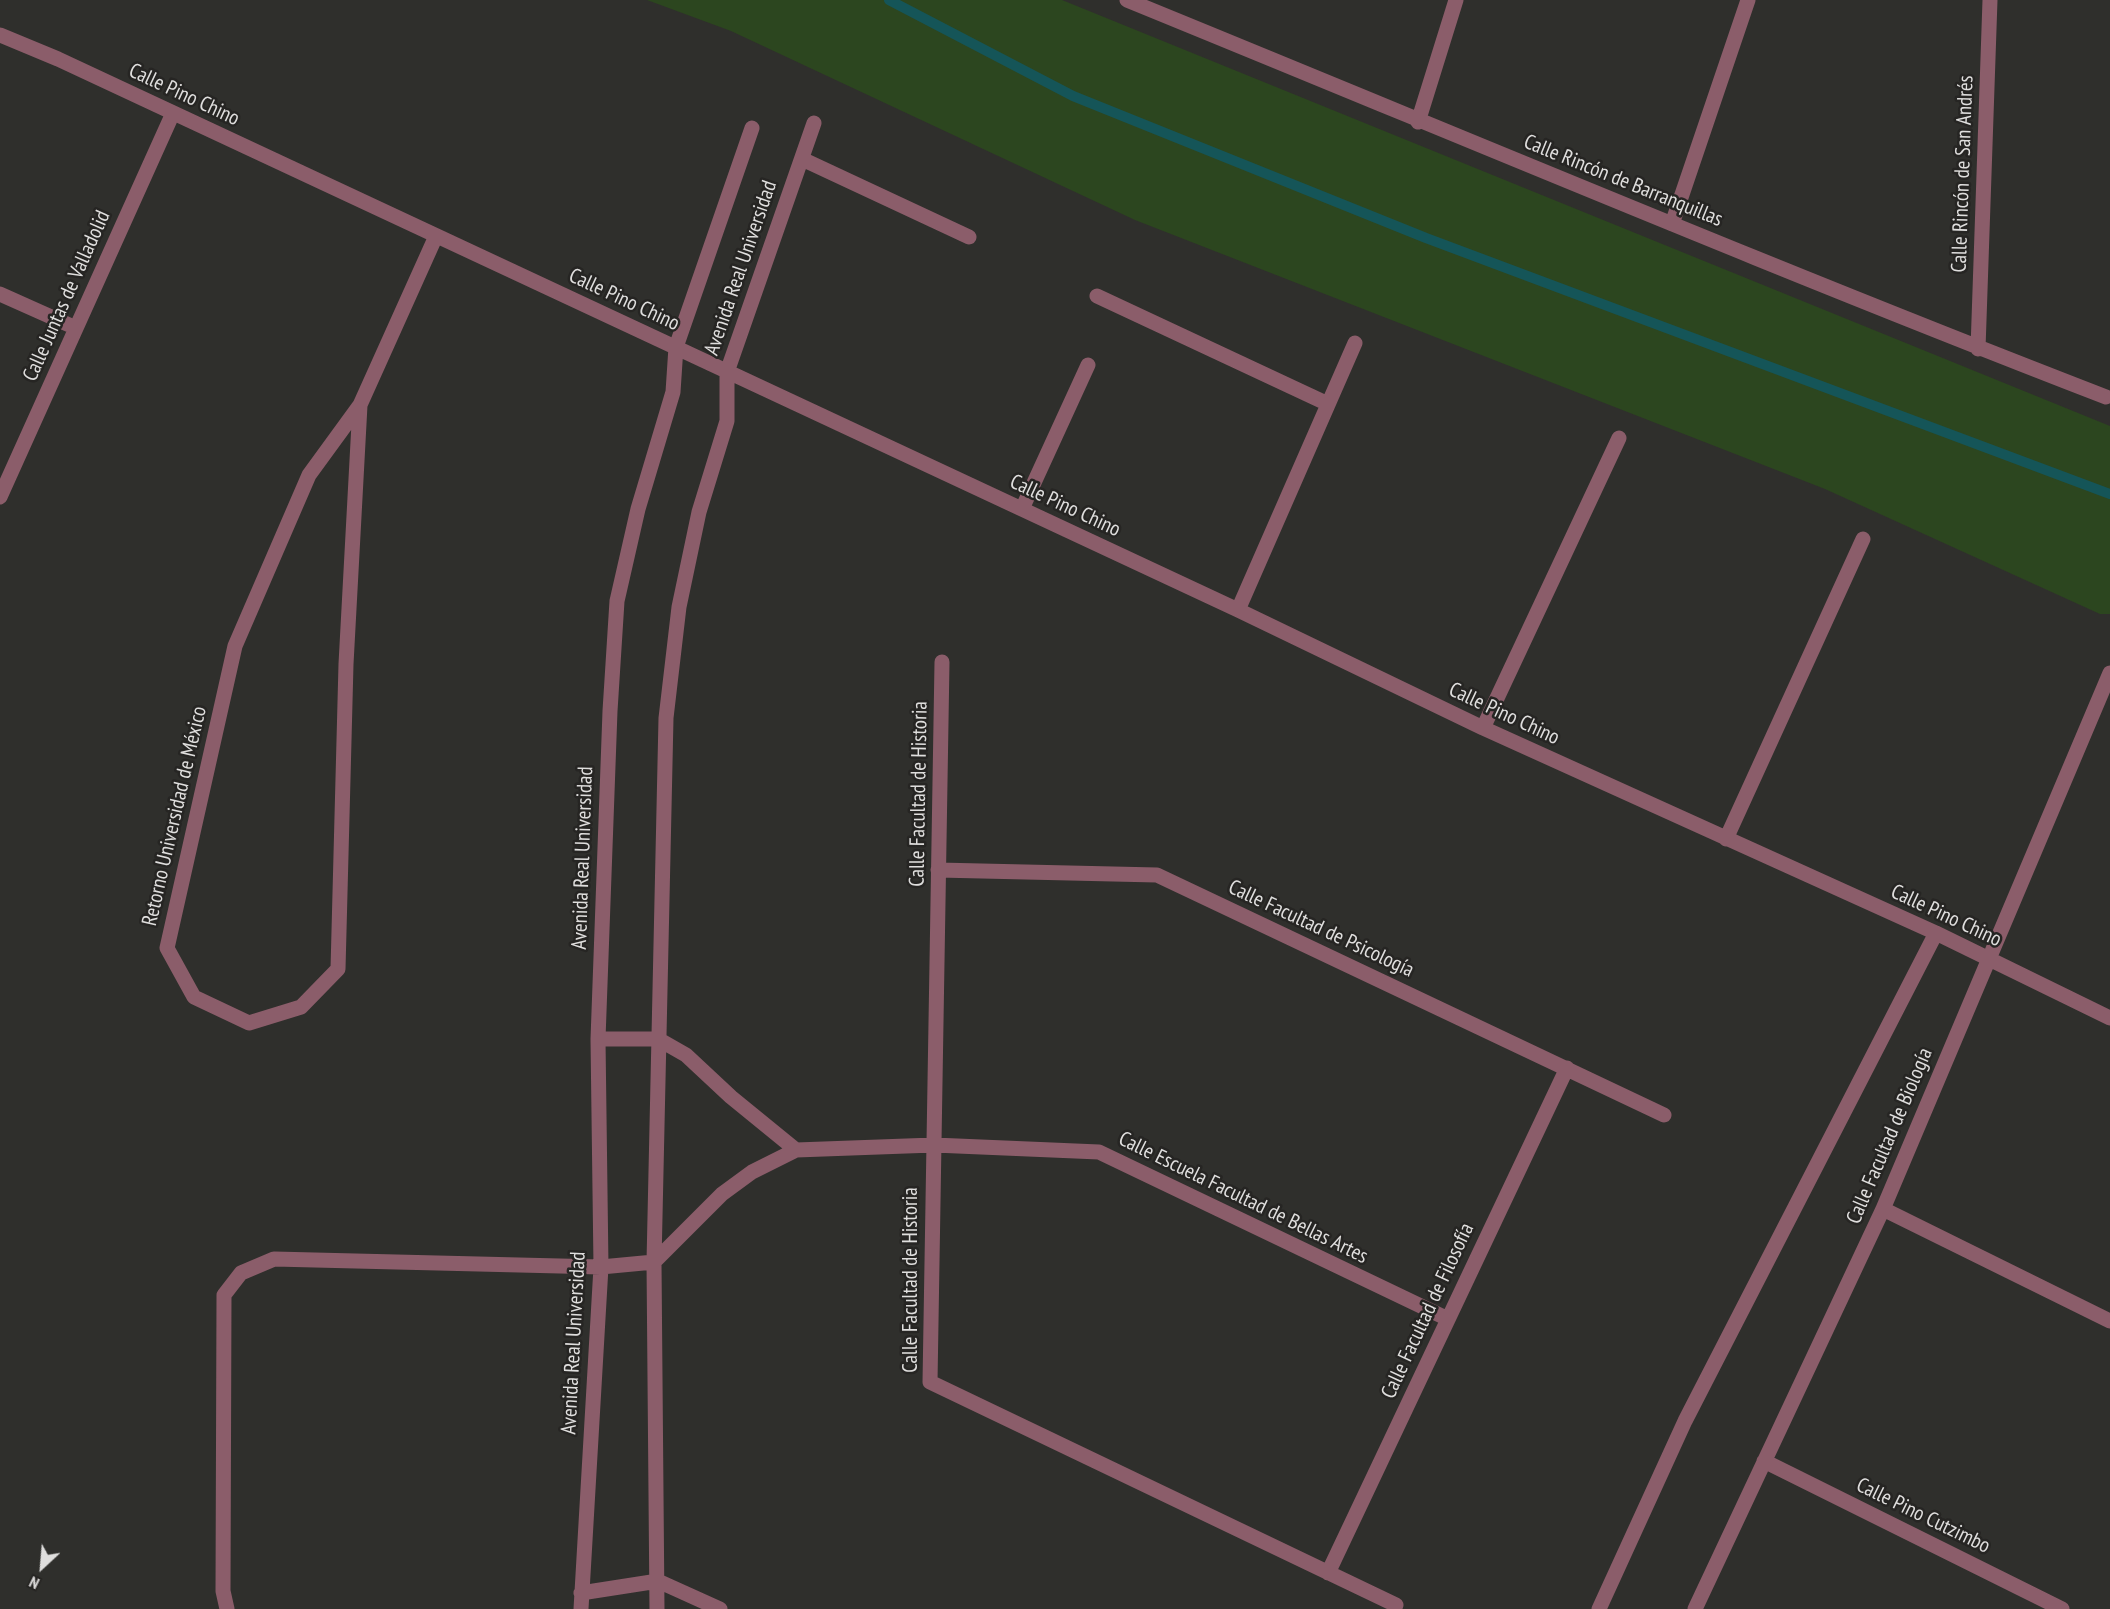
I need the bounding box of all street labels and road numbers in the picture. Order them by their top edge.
street label: Calle Pino Chino [125,58,243,132]
street label: Calle Rincón de San Andrés [1947,75,1979,273]
street label: Calle Rincón de Barranquillas [1520,130,1726,232]
street label: Avenida Real Universidad [699,177,783,359]
street label: Calle Juntas de Valladolid [18,207,116,385]
street label: Calle Pino Chino [565,263,683,337]
street label: Calle Pino Chino [1006,469,1124,543]
street label: Calle Pino Chino [1445,677,1563,751]
street label: Calle Facultad de Historia [905,701,933,887]
street label: Retorno Universidad de México [137,704,213,928]
street label: Avenida Real Universidad [567,766,599,950]
street label: Calle Facultad de Psicología [1224,875,1418,983]
street label: Calle Pino Chino [1887,879,2005,953]
street label: Calle Facultad de Biología [1842,1044,1938,1228]
street label: Calle Escuela Facultad de Bellas Artes [1114,1127,1372,1269]
street label: Calle Facultad de Historia [898,1187,924,1373]
street label: Calle Facultad de Filosofía [1376,1219,1480,1403]
street label: Avenida Real Universidad [557,1251,591,1435]
street label: Calle Pino Cutzimbo [1852,1473,1994,1559]

